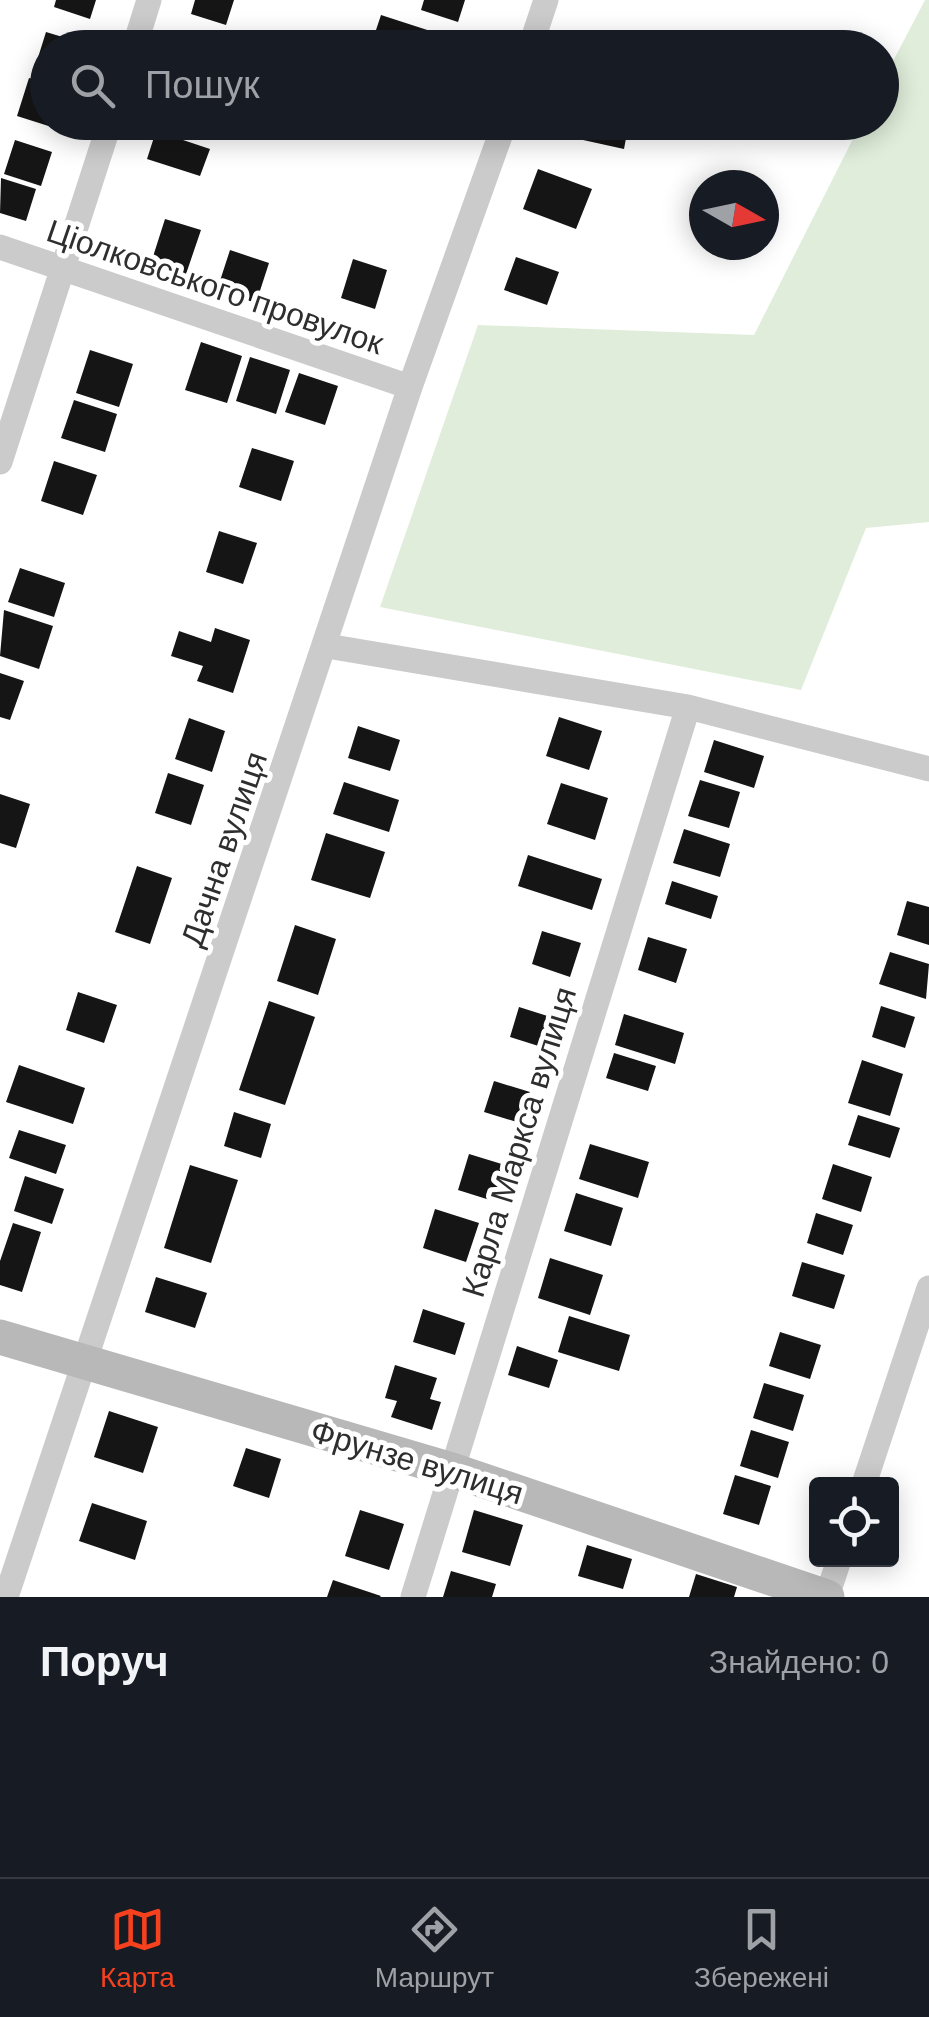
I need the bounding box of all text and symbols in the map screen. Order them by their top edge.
search box [30,30,899,140]
icon: search [65,58,120,113]
text: Пошук [145,64,260,106]
north arrow [689,170,779,260]
street label: Ціолковського провулок [42,212,389,362]
street label: Дачна вулиця [174,747,274,951]
street label: Карла Маркса вулиця [455,983,583,1301]
street label: Фрунзе вулиця [306,1413,528,1511]
map controls [809,1477,899,1567]
button: locate [809,1477,899,1567]
text: Поруч [40,1638,169,1685]
text: Знайдено: 0 [709,1644,889,1680]
tab: Карта [100,1902,175,1994]
tab: Маршрут [375,1902,494,1994]
tab: Збережені [694,1902,829,1994]

